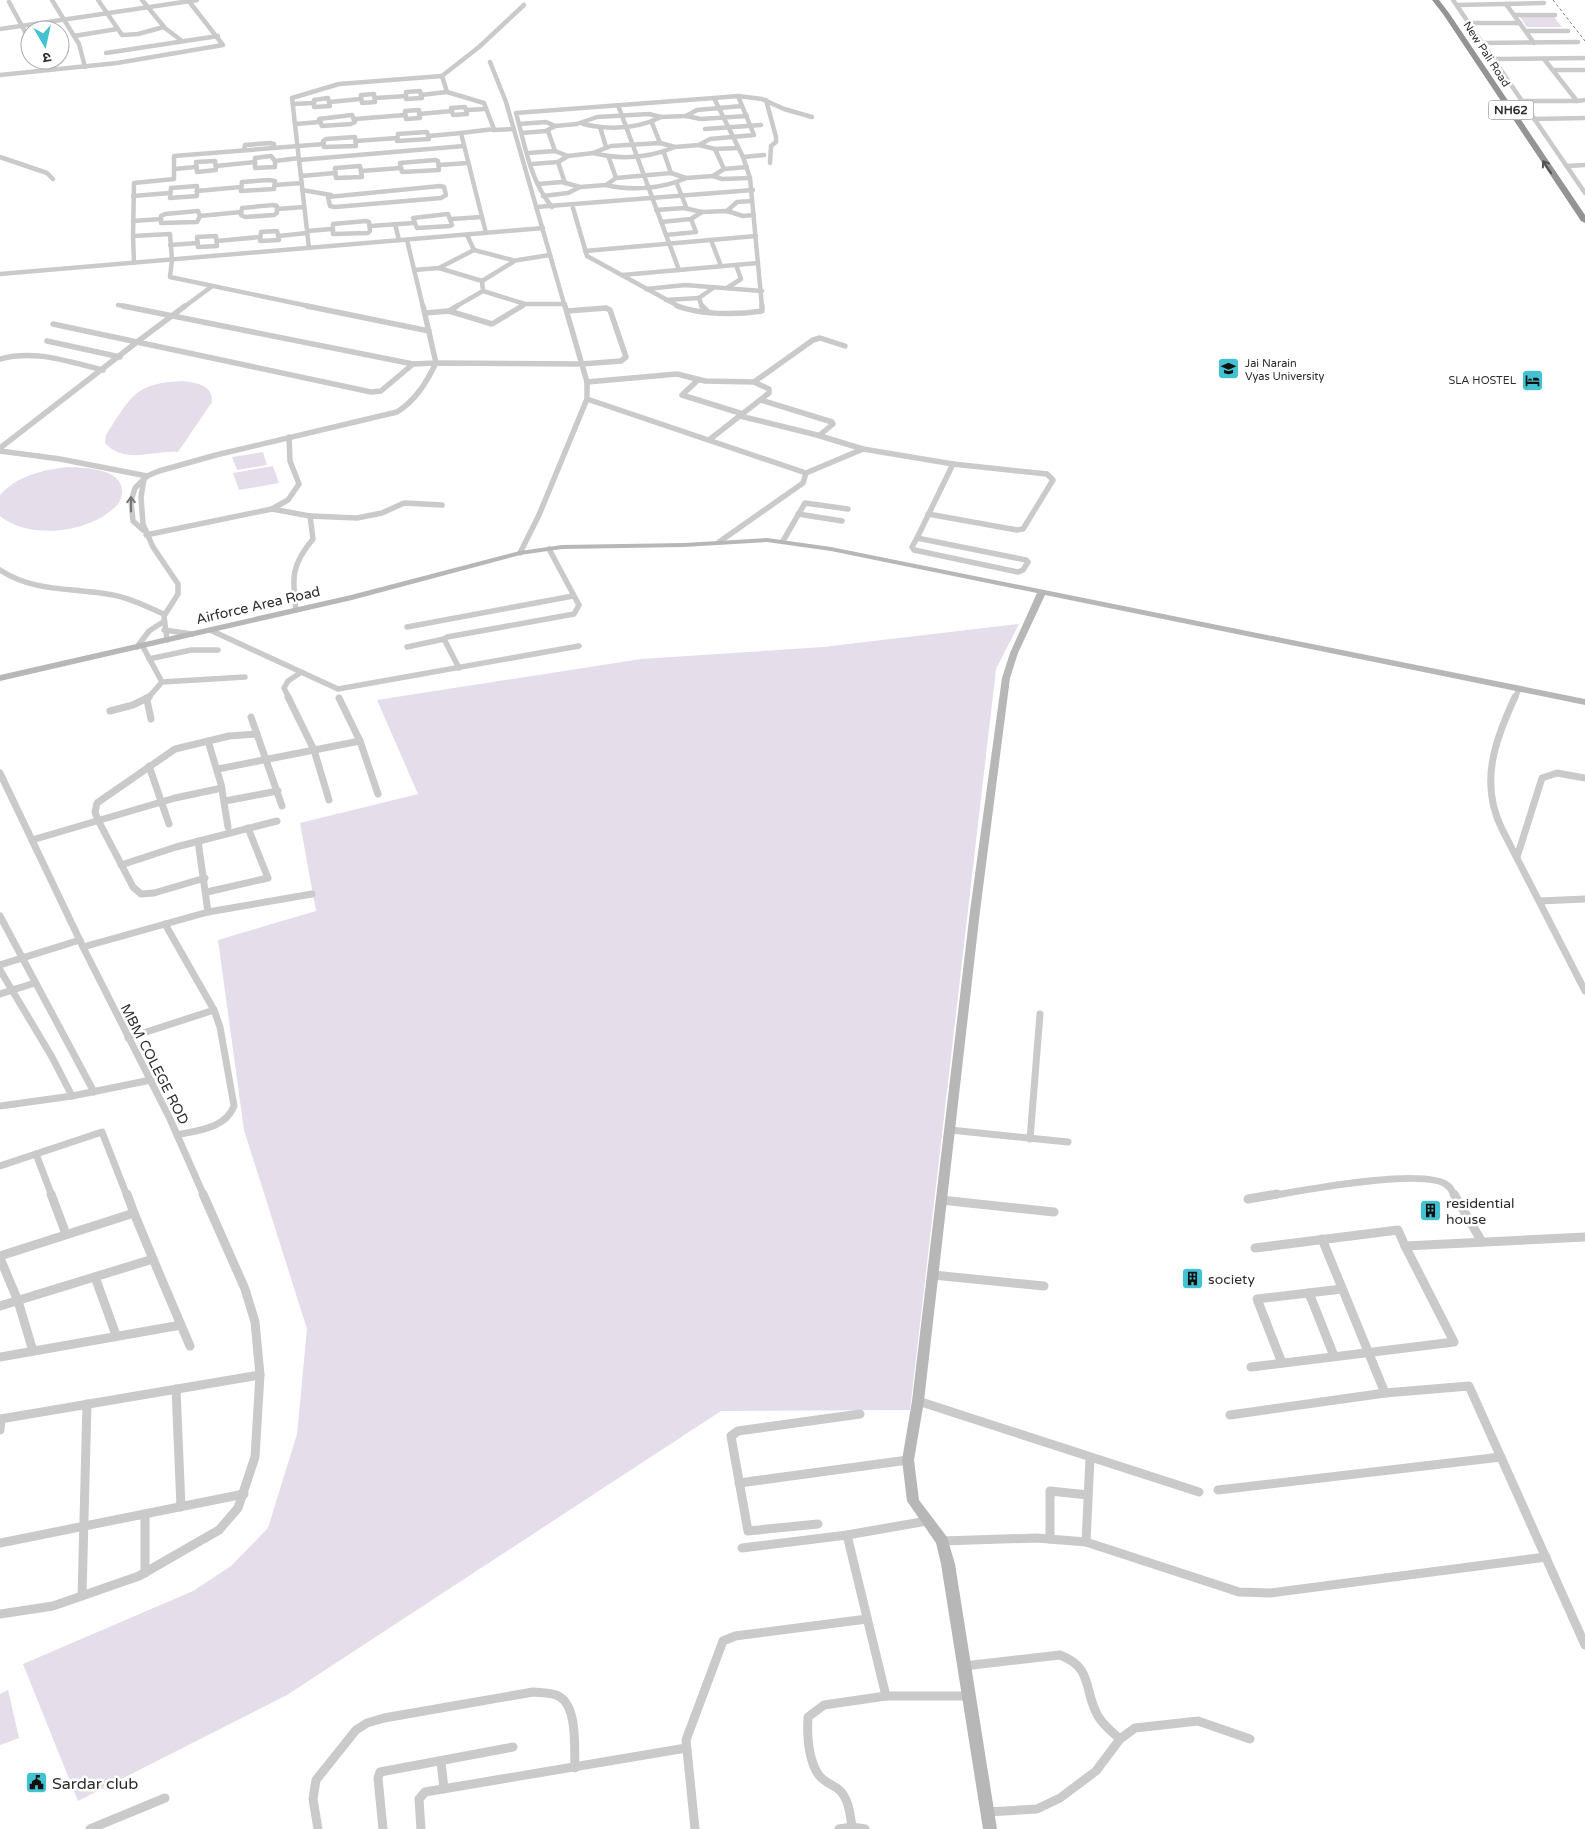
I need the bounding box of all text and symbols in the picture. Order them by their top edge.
street label: New Pali Road [1461,19,1513,90]
north arrow [20,20,70,70]
text: उ [41,48,52,67]
road number: NH62 [1488,100,1534,120]
one-way arrow [1542,160,1552,174]
school or university icon: Jai Narain Vyas University [1217,357,1241,381]
place label: Jai Narain Vyas University [1245,357,1325,383]
hotel icon: SLA HOSTEL [1520,368,1544,392]
place label: SLA HOSTEL [1448,374,1517,387]
one-way arrow [127,496,136,512]
street label: Airforce Area Road [194,583,322,628]
street label: MBM COLEGE ROD [117,1001,192,1127]
place label: residential house [1446,1195,1515,1228]
building icon: residential house [1418,1199,1442,1223]
building icon: society [1180,1267,1204,1291]
place label: society [1208,1271,1255,1288]
public building icon: Sardar club [24,1771,48,1795]
place label: Sardar club [52,1774,138,1794]

